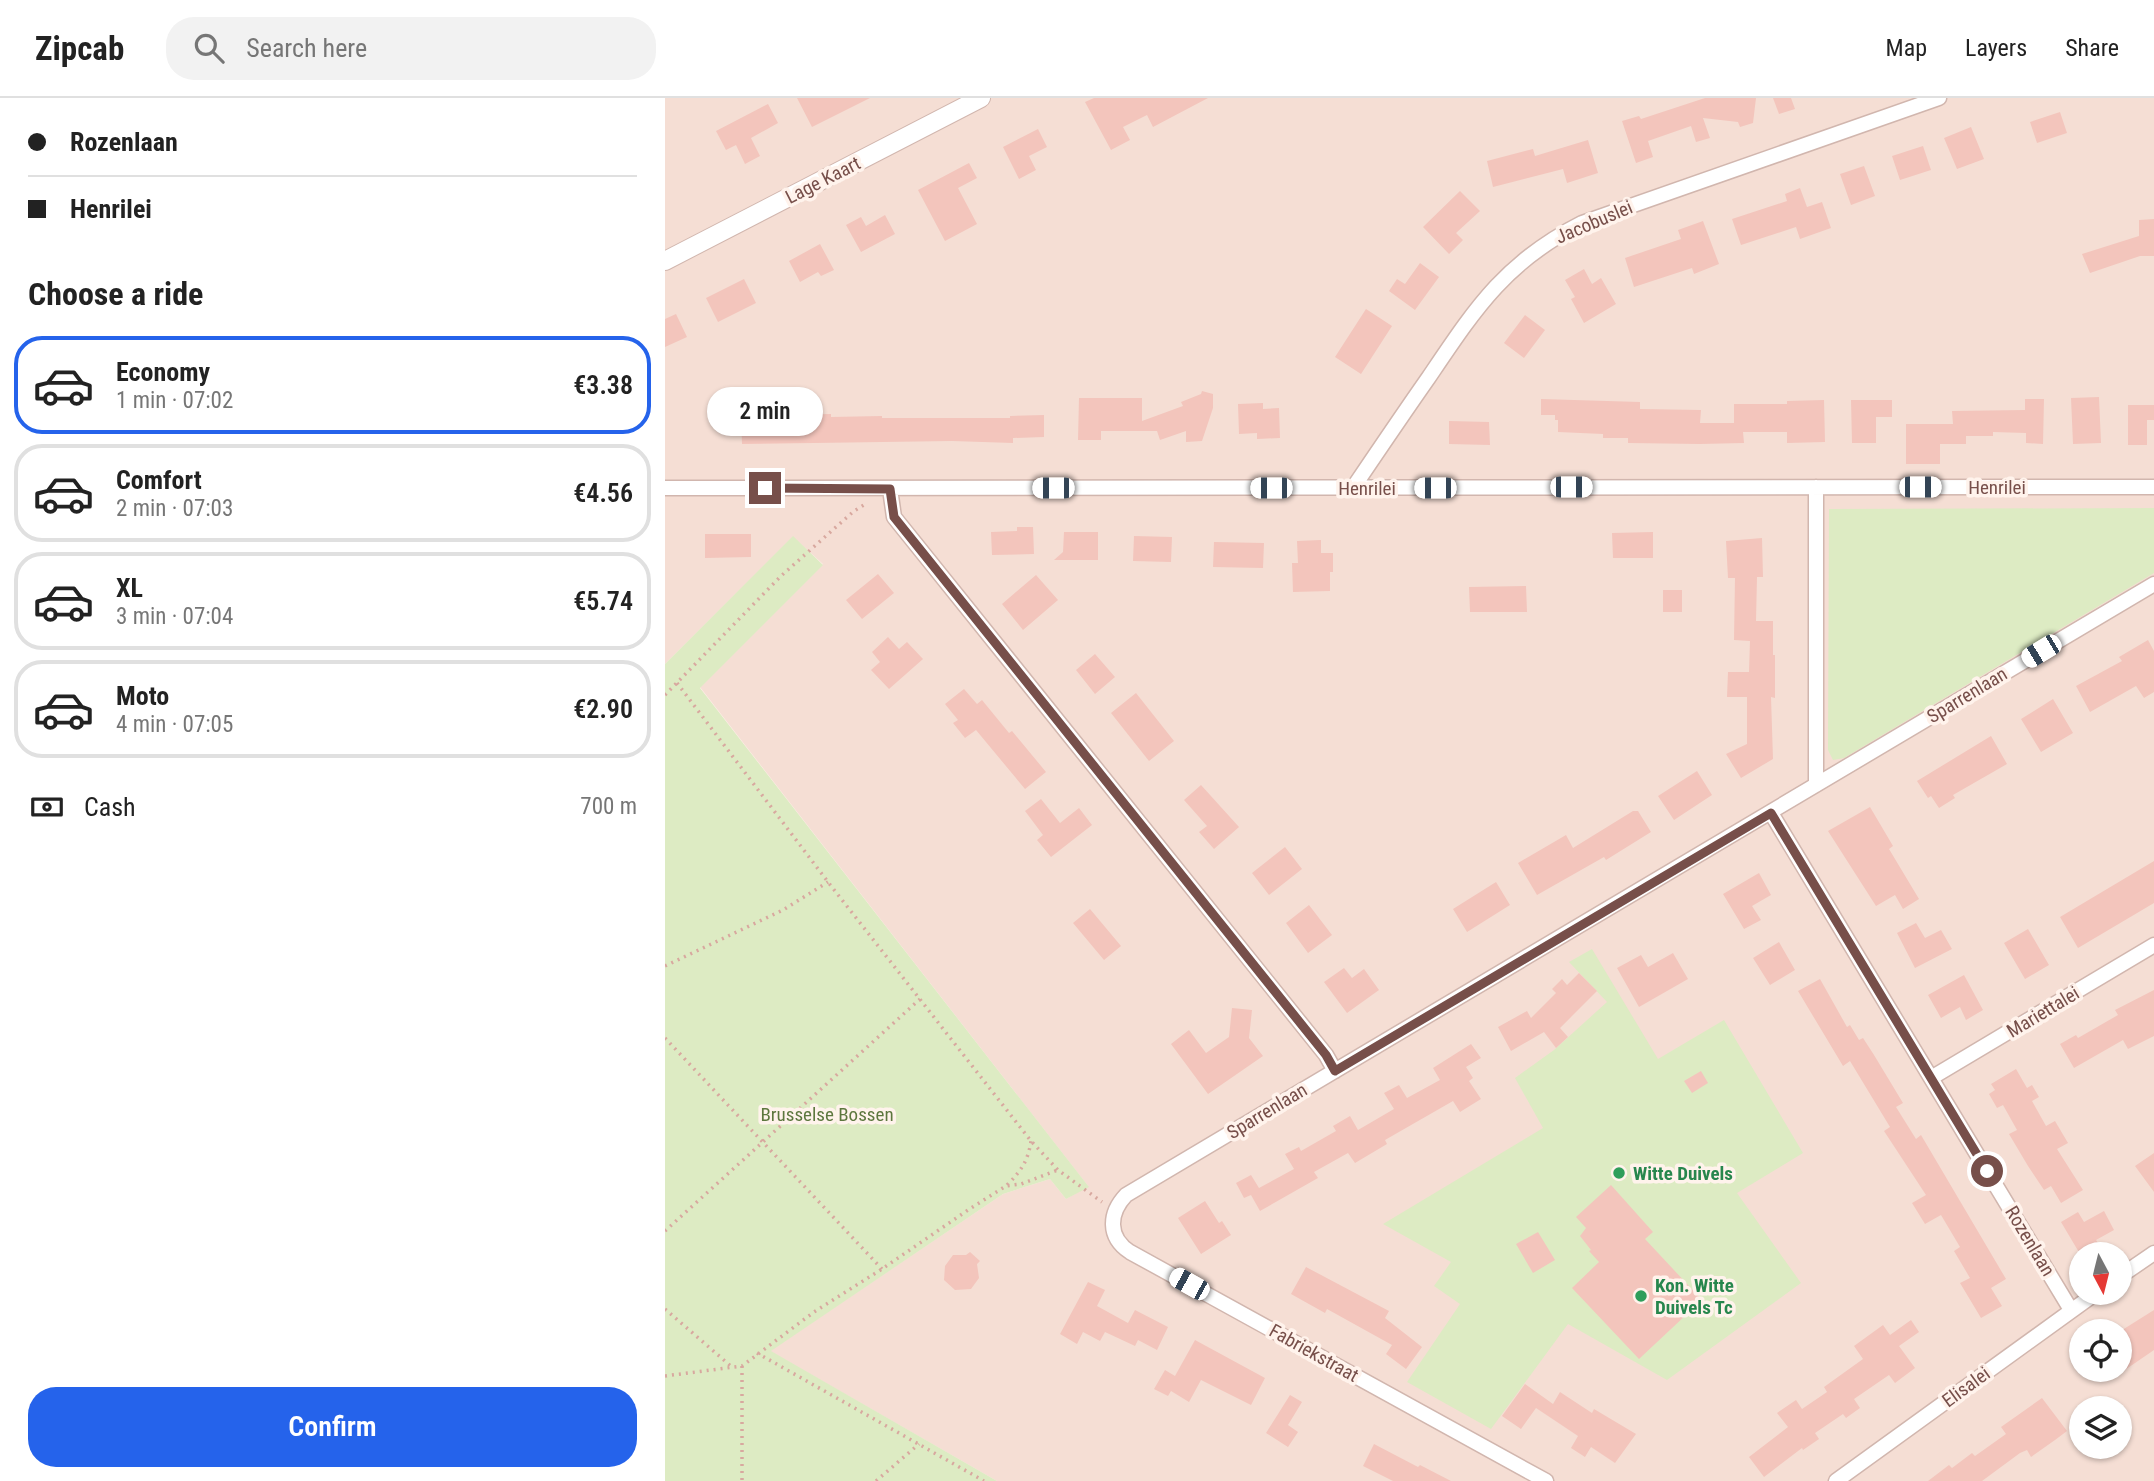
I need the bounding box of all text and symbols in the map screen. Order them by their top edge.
search box [166,17,656,80]
text: Zipcab [35,29,124,68]
icon: search [190,29,228,67]
text: Search here [246,33,367,63]
text: Map [1886,34,1927,62]
text: Layers [1965,34,2027,62]
text: Share [2065,34,2119,62]
text: Rozenlaan [70,127,178,157]
street label: Lage Kaart [782,151,864,209]
text: Henrilei [70,194,152,224]
street label: Jacobuslei [1552,196,1636,248]
text: Choose a ride [28,275,203,313]
icon: car [32,354,95,417]
text: Economy [116,357,210,387]
text: €3.38 [573,370,633,400]
callout: 2 min [707,386,823,436]
text: 1 min · 07:02 [116,387,233,414]
text: 2 min [740,398,790,425]
icon: car [32,462,95,525]
text: Comfort [116,465,202,495]
route end [749,472,781,504]
street label: Henrilei [1968,476,2026,499]
street label: Henrilei [1338,477,1396,500]
car [1551,477,1593,498]
car [1900,477,1942,498]
text: €4.56 [573,478,633,508]
car [1033,478,1075,499]
car [1251,478,1293,499]
car [1415,478,1457,499]
text: 2 min · 07:03 [116,495,233,522]
icon: car [32,570,95,633]
text: XL [116,573,143,603]
text: €5.74 [573,586,633,616]
text: 3 min · 07:04 [116,603,233,630]
car [2018,631,2065,671]
street label: Sparrenlaan [1923,662,2011,728]
icon: car [32,678,95,741]
text: Moto [116,681,169,711]
text: €2.90 [573,694,633,724]
text: 4 min · 07:05 [116,711,233,738]
icon: cash [28,788,66,826]
text: Cash [84,792,136,822]
text: 700 m [580,793,637,820]
street label: Mariettalei [2003,981,2083,1043]
street label: Sparrenlaan [1223,1078,1311,1144]
park label: Brusselse Bossen [760,1103,894,1126]
route start [1971,1155,2003,1187]
place label: Witte Duivels [1633,1162,1733,1185]
marker: Witte Duivels [1611,1165,1627,1181]
street label: Rozenlaan [2000,1202,2060,1280]
north arrow [2069,1242,2131,1306]
map controls [2069,1242,2132,1459]
car [1166,1265,1213,1303]
place label: Kon. Witte Duivels Tc [1655,1274,1734,1319]
marker: Kon. Witte Duivels Tc [1633,1288,1649,1304]
street label: Fabriekstraat [1265,1319,1363,1387]
button: locate [2069,1319,2132,1382]
street label: Elisalei [1938,1362,1994,1412]
button: Confirm [28,1387,637,1467]
button: layers [2069,1396,2132,1459]

